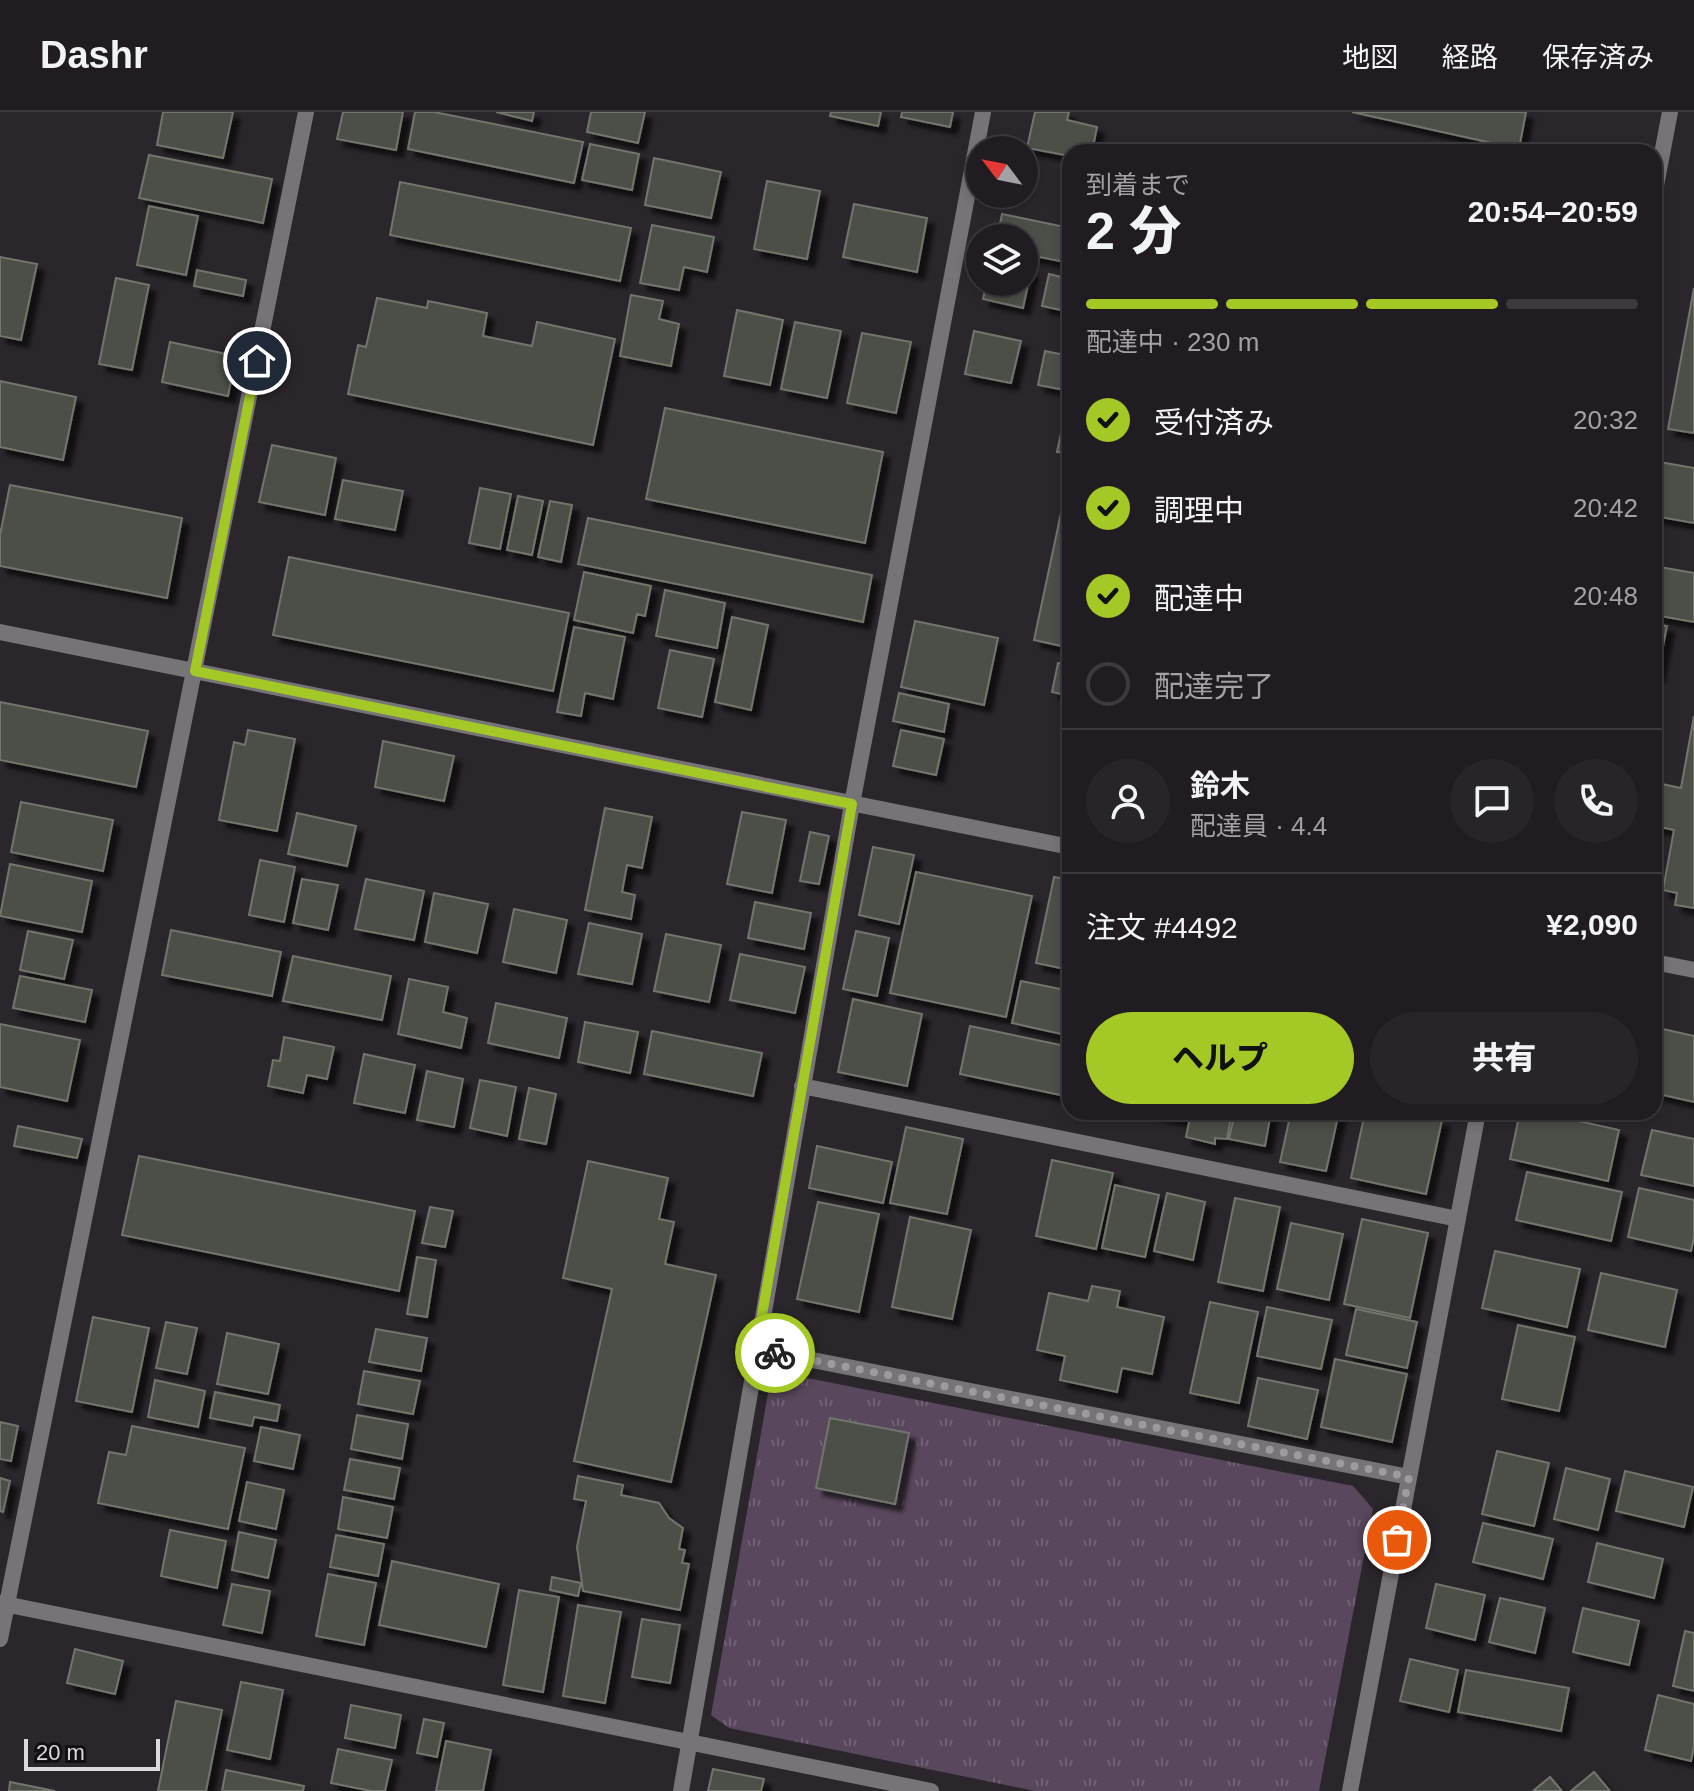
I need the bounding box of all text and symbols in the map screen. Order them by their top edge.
text: Dashr [40,34,148,76]
text: 地図 [1342,42,1398,73]
text: 経路 [1442,42,1498,73]
text: 保存済み [1542,42,1654,73]
north arrow [966,136,1038,208]
map controls [966,136,1038,296]
text: 到着まで [1086,170,1190,200]
text: 20:54–20:59 [1468,195,1638,228]
text: 2 分 [1086,202,1181,260]
button: layers [966,224,1038,296]
pin [223,327,291,395]
text: 配達中 · 230 m [1086,327,1259,357]
icon: home [235,339,279,383]
icon: check [1086,398,1130,442]
text: 20:32 [1573,405,1638,435]
text: 受付済み [1154,406,1274,439]
icon: check [1086,486,1130,530]
text: 20:42 [1573,493,1638,523]
text: 調理中 [1154,494,1244,527]
icon: check [1086,574,1130,618]
text: 20:48 [1573,581,1638,611]
text: 配達中 [1154,582,1244,615]
text: 配達完了 [1154,670,1274,703]
button: person [1086,759,1170,843]
button: chat [1450,759,1534,843]
button: phone [1554,759,1638,843]
text: 鈴木 [1190,769,1250,802]
text: 配達員 · 4.4 [1190,811,1327,841]
text: ¥2,090 [1546,908,1638,941]
text: 注文 #4492 [1086,911,1238,944]
button: ヘルプ [1086,1012,1354,1104]
button: 共有 [1370,1012,1638,1104]
courier [735,1313,815,1393]
icon: bike [753,1331,797,1375]
pin [1363,1506,1431,1574]
icon: bag [1375,1518,1419,1562]
scale bar [24,1735,160,1771]
text: 20 m [36,1740,85,1765]

